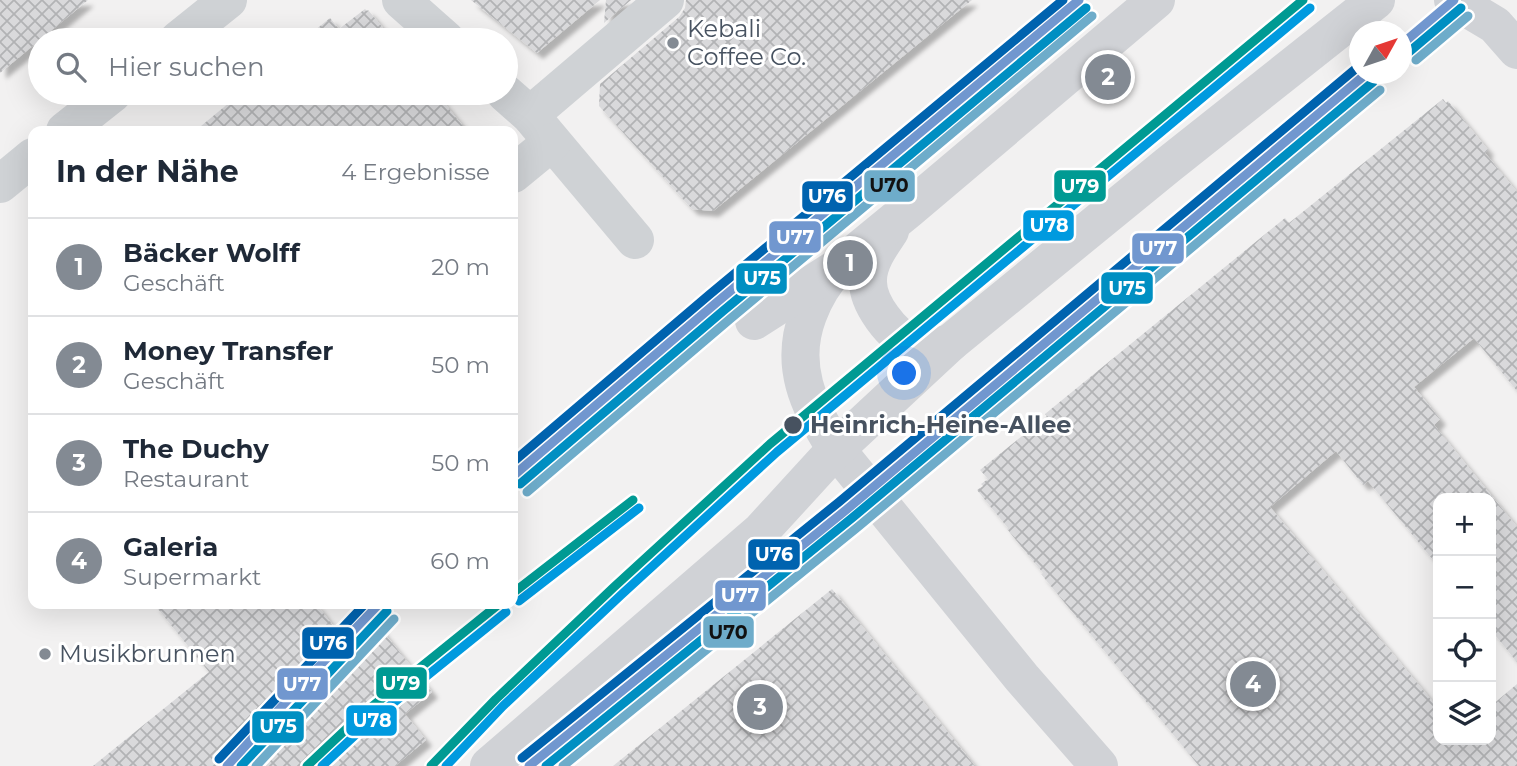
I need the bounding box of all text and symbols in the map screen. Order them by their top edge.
place label: Kebali Coffee Co. [687,14,806,71]
north arrow [1349,21,1412,84]
search box [28,28,518,105]
marker: Kebali Coffee Co. [665,35,681,51]
icon: search [52,48,90,86]
text: Hier suchen [108,51,265,83]
pin: 2 [1085,51,1131,103]
text: In der Nähe [56,153,239,190]
text: 4 Ergebnisse [341,158,490,186]
line badge: U70 [863,169,916,203]
line badge: U79 [1053,169,1107,203]
text: U70 [869,174,909,197]
text: U79 [1061,175,1099,198]
line badge: U76 [801,180,854,213]
text: U76 [808,185,846,208]
line badge: U78 [1022,209,1075,242]
text: U78 [1030,214,1068,237]
line badge: U77 [768,220,822,254]
text: U77 [776,226,814,249]
line badge: U77 [1131,232,1185,265]
text: Bäcker Wolff [123,237,300,269]
pin: 1 [827,237,873,289]
text: U77 [1139,237,1177,260]
text: 1 [74,253,84,281]
text: 20 m [431,253,490,281]
line badge: U75 [735,262,788,295]
text: U75 [743,267,781,290]
text: Geschäft [123,269,225,297]
line badge: U75 [1100,271,1154,305]
text: U75 [1108,277,1146,300]
text: Money Transfer [123,335,334,367]
text: 2 [72,351,86,379]
text: 50 m [431,351,490,379]
your location [887,356,921,390]
text: Geschäft [123,367,225,395]
place label: Heinrich-Heine-Allee [810,410,1071,439]
marker: Heinrich-Heine-Allee [782,414,804,436]
text: The Duchy [123,433,269,465]
text: 3 [72,449,86,477]
text: 50 m [431,449,490,477]
text: Restaurant [123,465,249,493]
map controls [1433,493,1496,745]
button: + [1433,493,1496,556]
text: Galeria [123,531,218,563]
line badge: U76 [747,538,801,571]
text: U76 [755,543,793,566]
text: 4 [71,547,87,575]
text: 60 m [430,547,490,575]
button: − [1433,556,1496,619]
text: Supermarkt [123,563,261,591]
line badge: U77 [714,579,767,612]
text: U77 [721,584,759,607]
line badge: U70 [702,615,755,649]
button: locate [1433,619,1496,682]
text: U70 [708,621,748,644]
line badge: U76 [301,626,355,660]
text: U76 [309,632,347,655]
place label: Musikbrunnen [59,639,236,668]
marker: Musikbrunnen [37,646,53,662]
pin: 4 [1230,658,1276,710]
line badge: U79 [375,666,428,700]
line badge: U77 [276,667,329,701]
text: U79 [382,672,420,695]
text: U77 [283,673,321,696]
pin: 3 [737,681,783,733]
button: layers [1433,682,1496,745]
line badge: U78 [345,704,398,737]
text: U78 [353,709,391,732]
line badge: U75 [251,710,305,744]
text: U75 [259,715,297,738]

